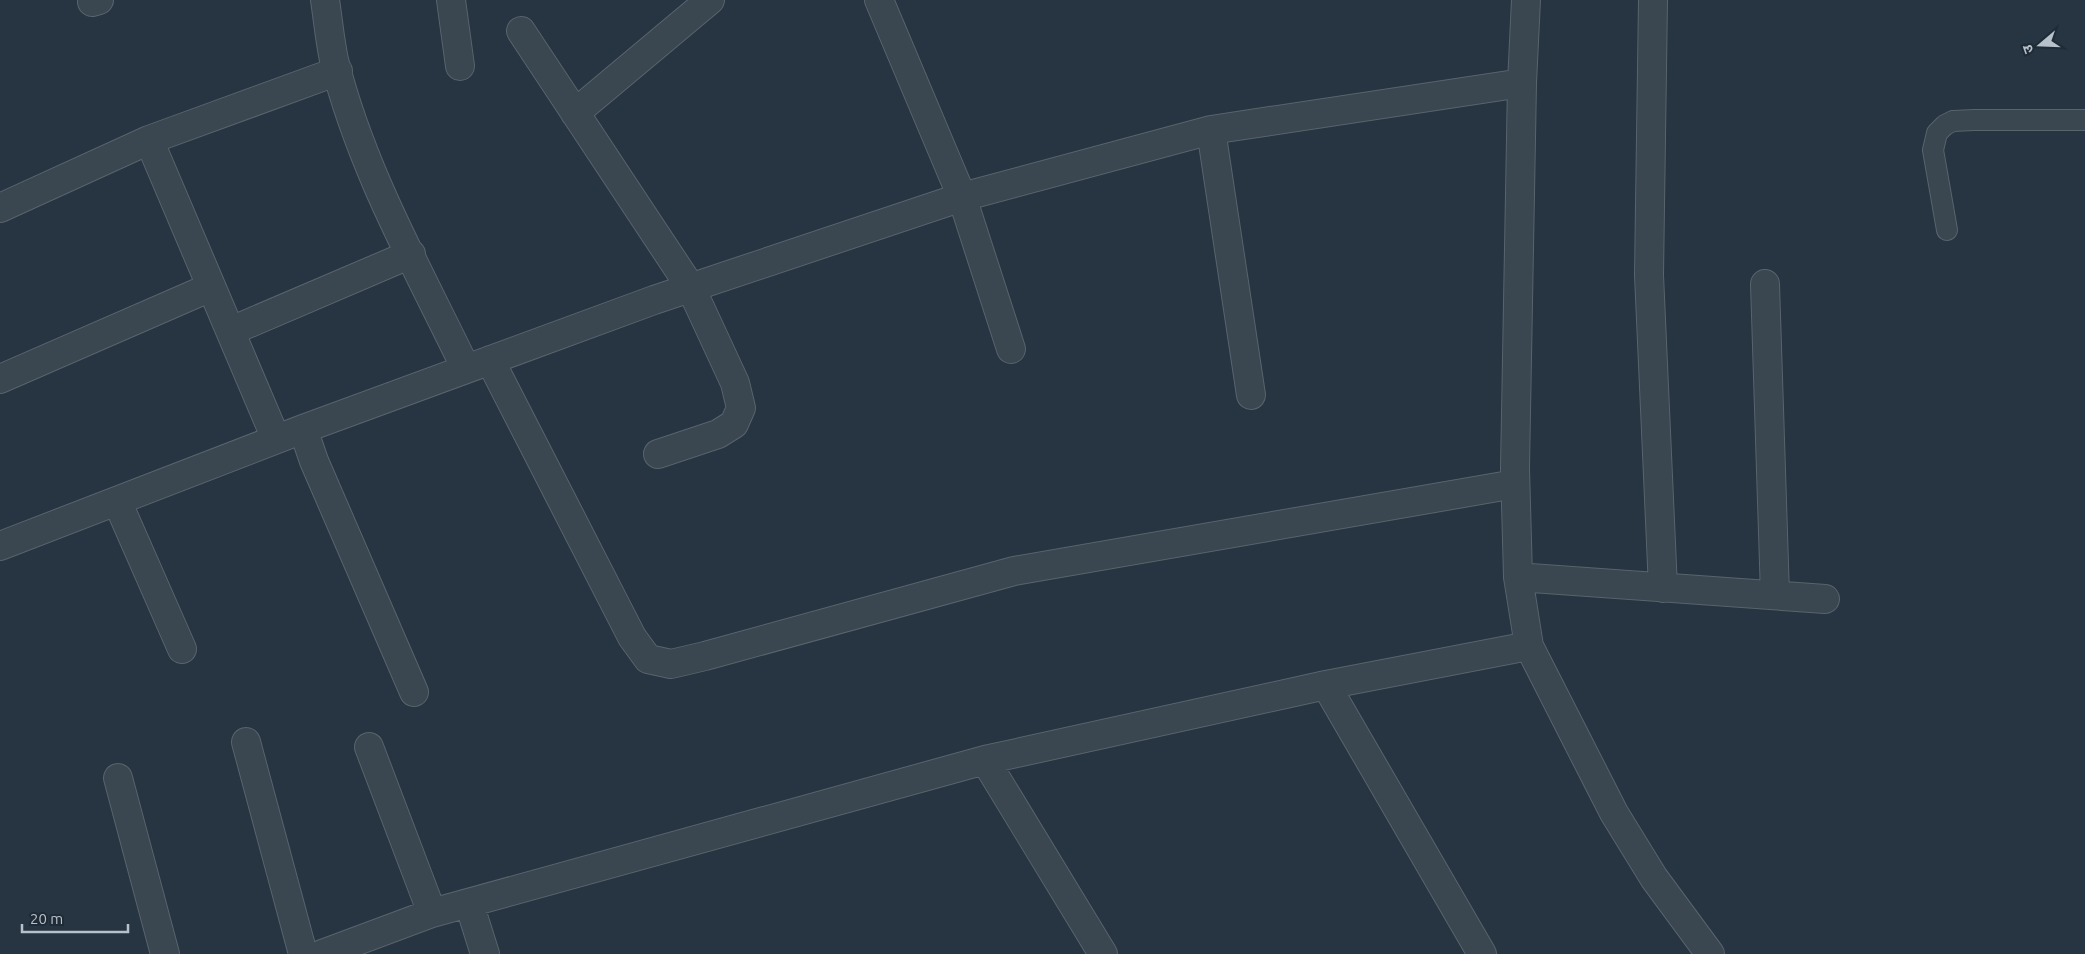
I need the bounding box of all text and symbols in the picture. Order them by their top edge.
north arrow [2015,20,2065,70]
text: उ [2019,42,2037,56]
scale bar [22,902,129,934]
text: 20 m [30,910,63,927]

